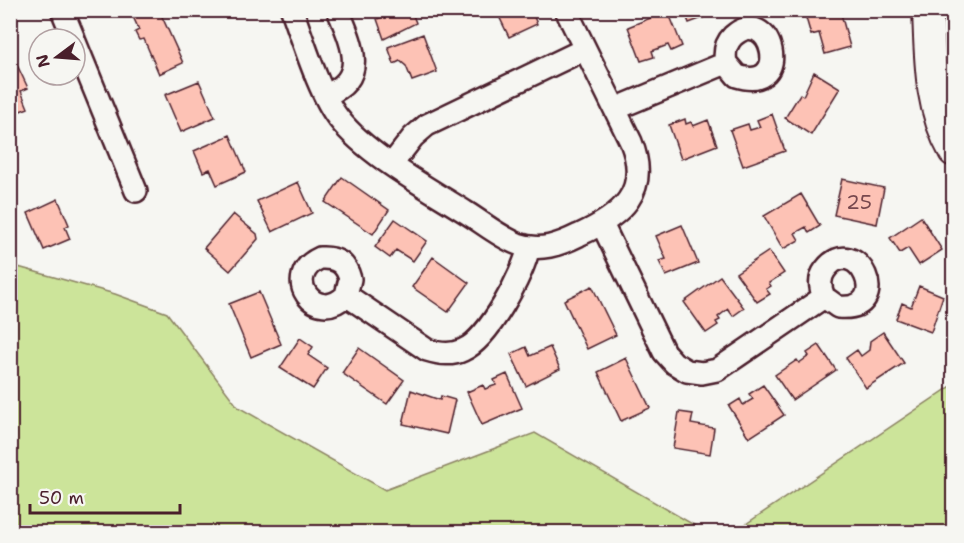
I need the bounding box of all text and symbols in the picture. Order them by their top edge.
north arrow [27,27,87,87]
text: N [31,52,55,70]
house number: 25 [846,189,872,215]
scale bar [30,477,180,515]
text: 50 m [39,486,84,510]

